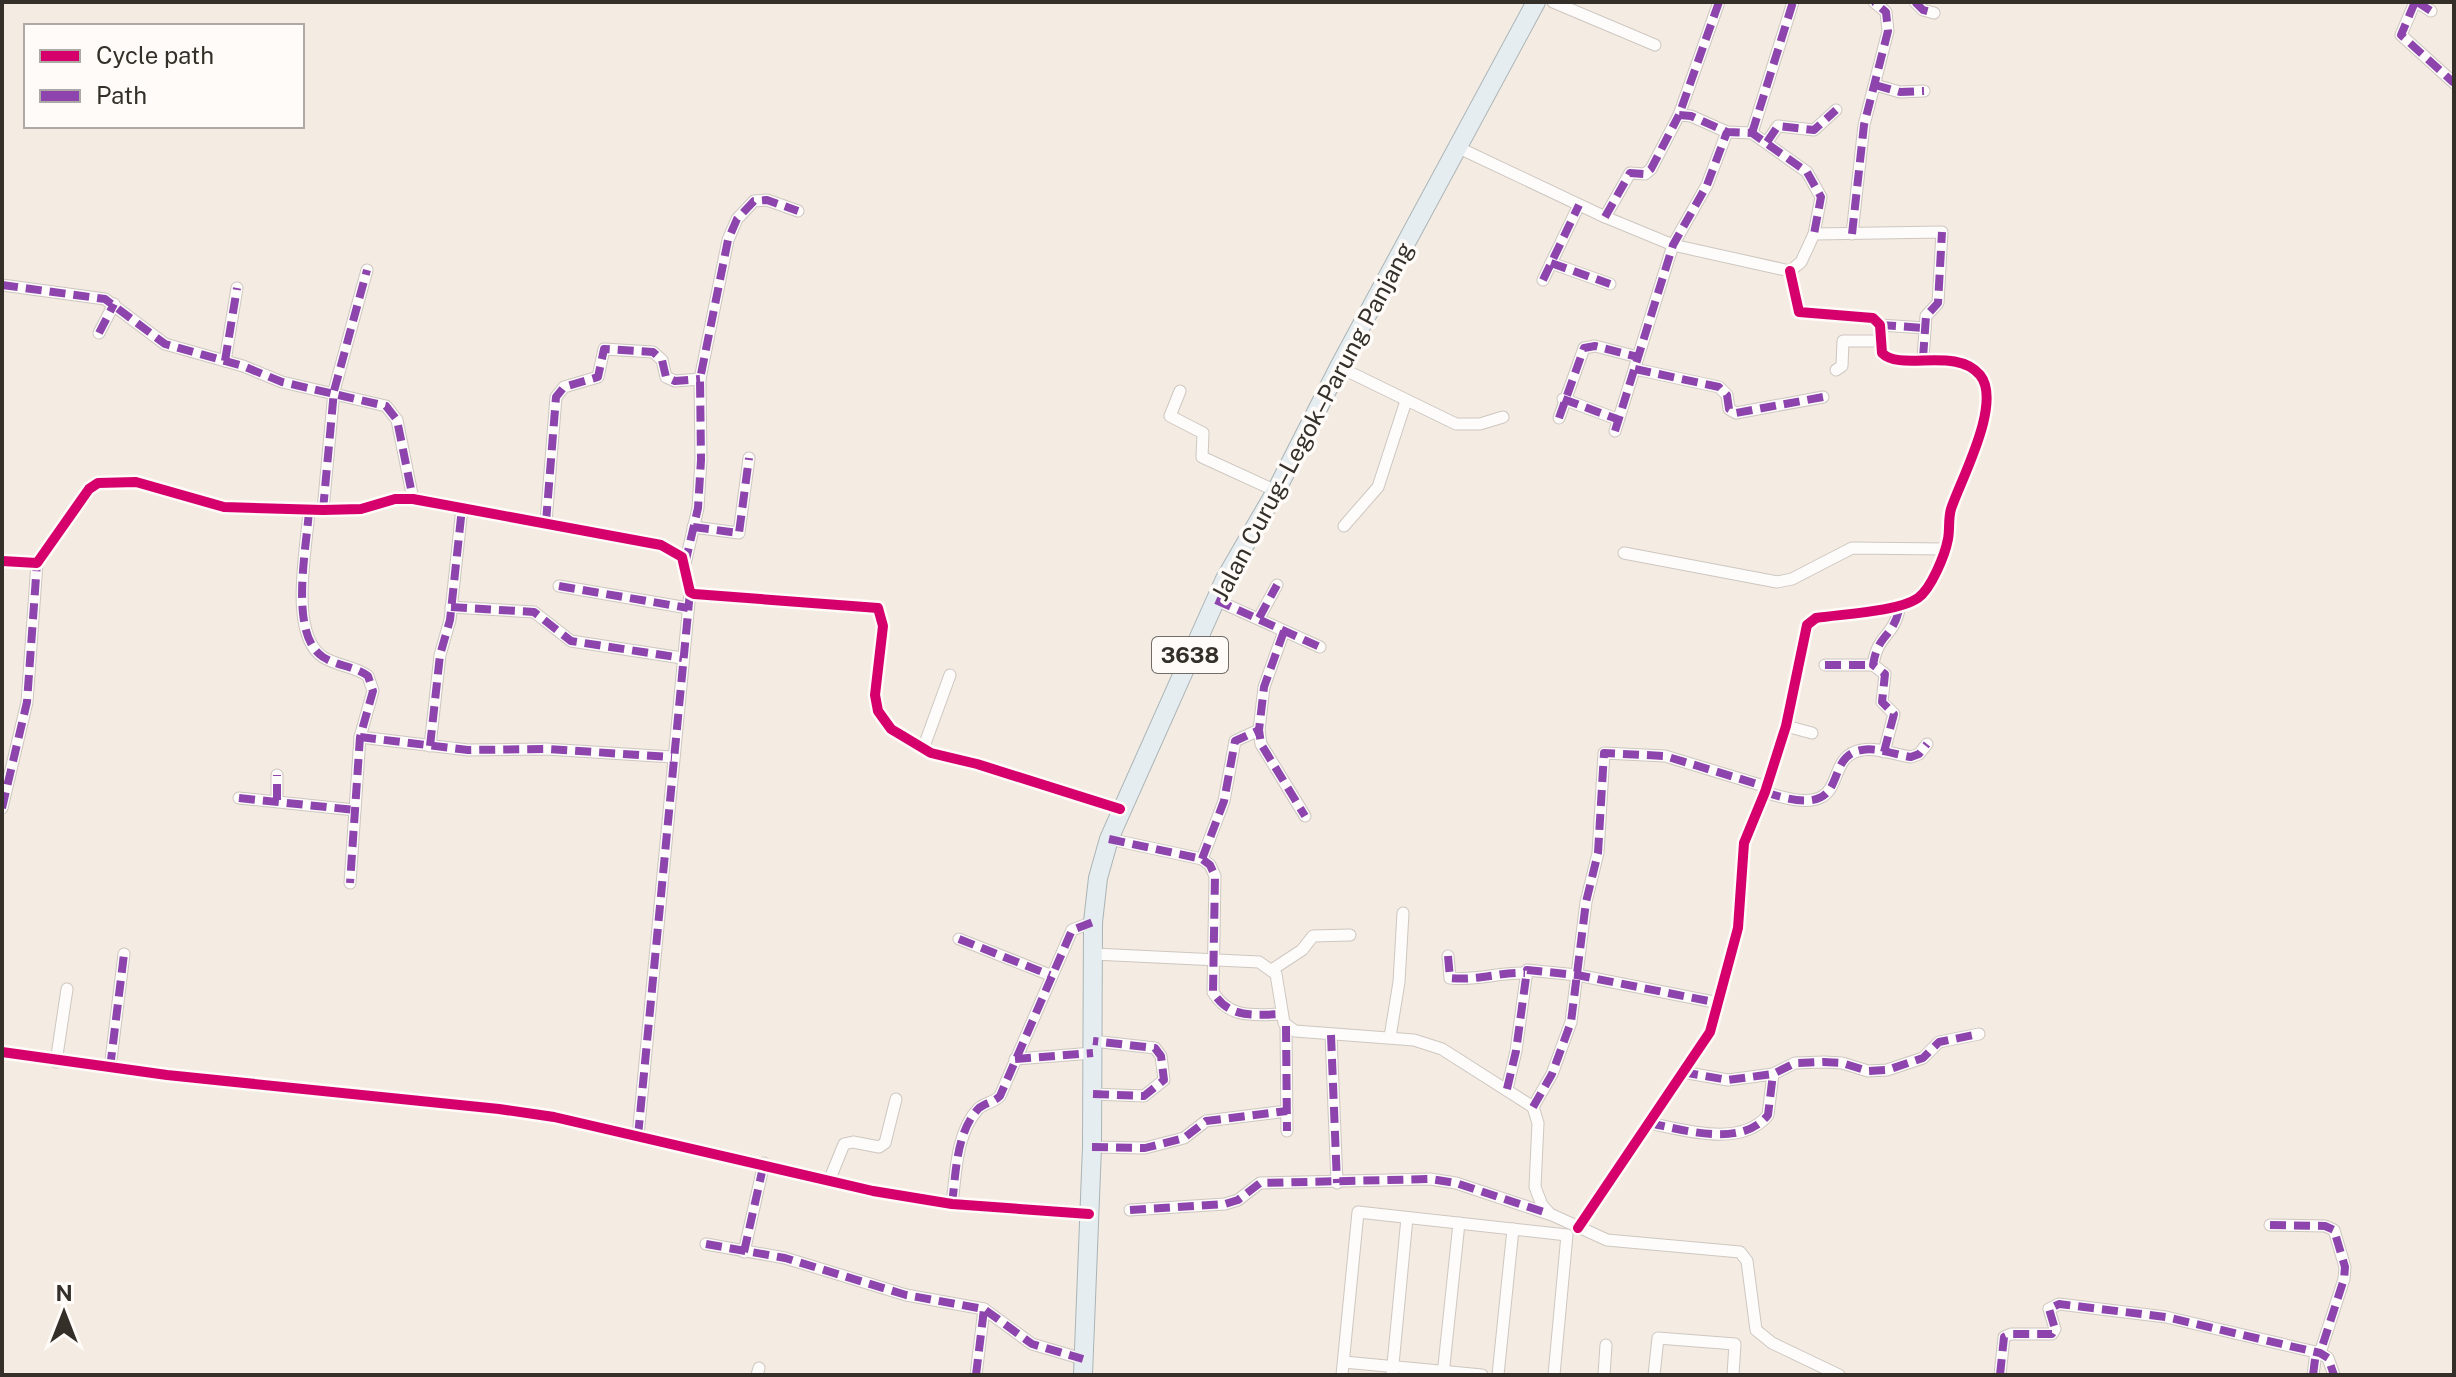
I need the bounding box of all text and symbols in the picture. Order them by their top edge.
legend [24,24,304,128]
text: Cycle path [96,41,214,69]
text: Path [96,81,147,109]
street label: Jalan Curug–Legok–Parung Panjang [1205,237,1419,605]
road number: 3638 [1152,637,1228,673]
north arrow [24,1273,104,1353]
text: N [55,1280,73,1306]

